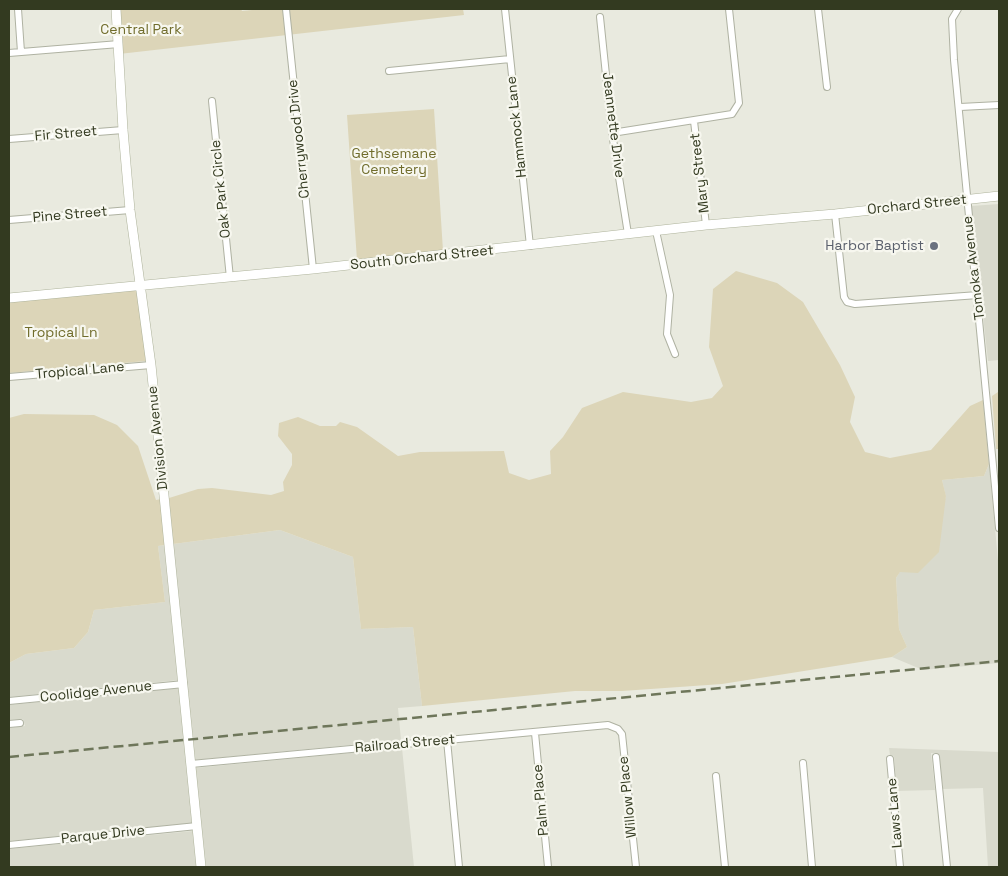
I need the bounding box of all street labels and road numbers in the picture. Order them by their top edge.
street label: Jeannette Drive [598,71,628,179]
street label: Hammock Lane [503,75,531,179]
street label: Cherrywood Drive [284,79,314,199]
street label: Fir Street [34,123,98,145]
street label: Mary Street [687,132,713,214]
street label: Oak Park Circle [207,139,235,239]
street label: Orchard Street [866,191,968,219]
street label: Pine Street [32,203,108,227]
street label: Tomoka Avenue [959,215,989,321]
street label: South Orchard Street [349,242,495,274]
street label: Tropical Lane [35,359,125,383]
street label: Division Avenue [144,385,172,491]
street label: Coolidge Avenue [39,678,153,706]
street label: Railroad Street [354,731,456,757]
street label: Willow Place [615,755,641,839]
street label: Palm Place [530,764,552,836]
street label: Laws Lane [884,777,906,849]
street label: Parque Drive [60,822,146,848]

